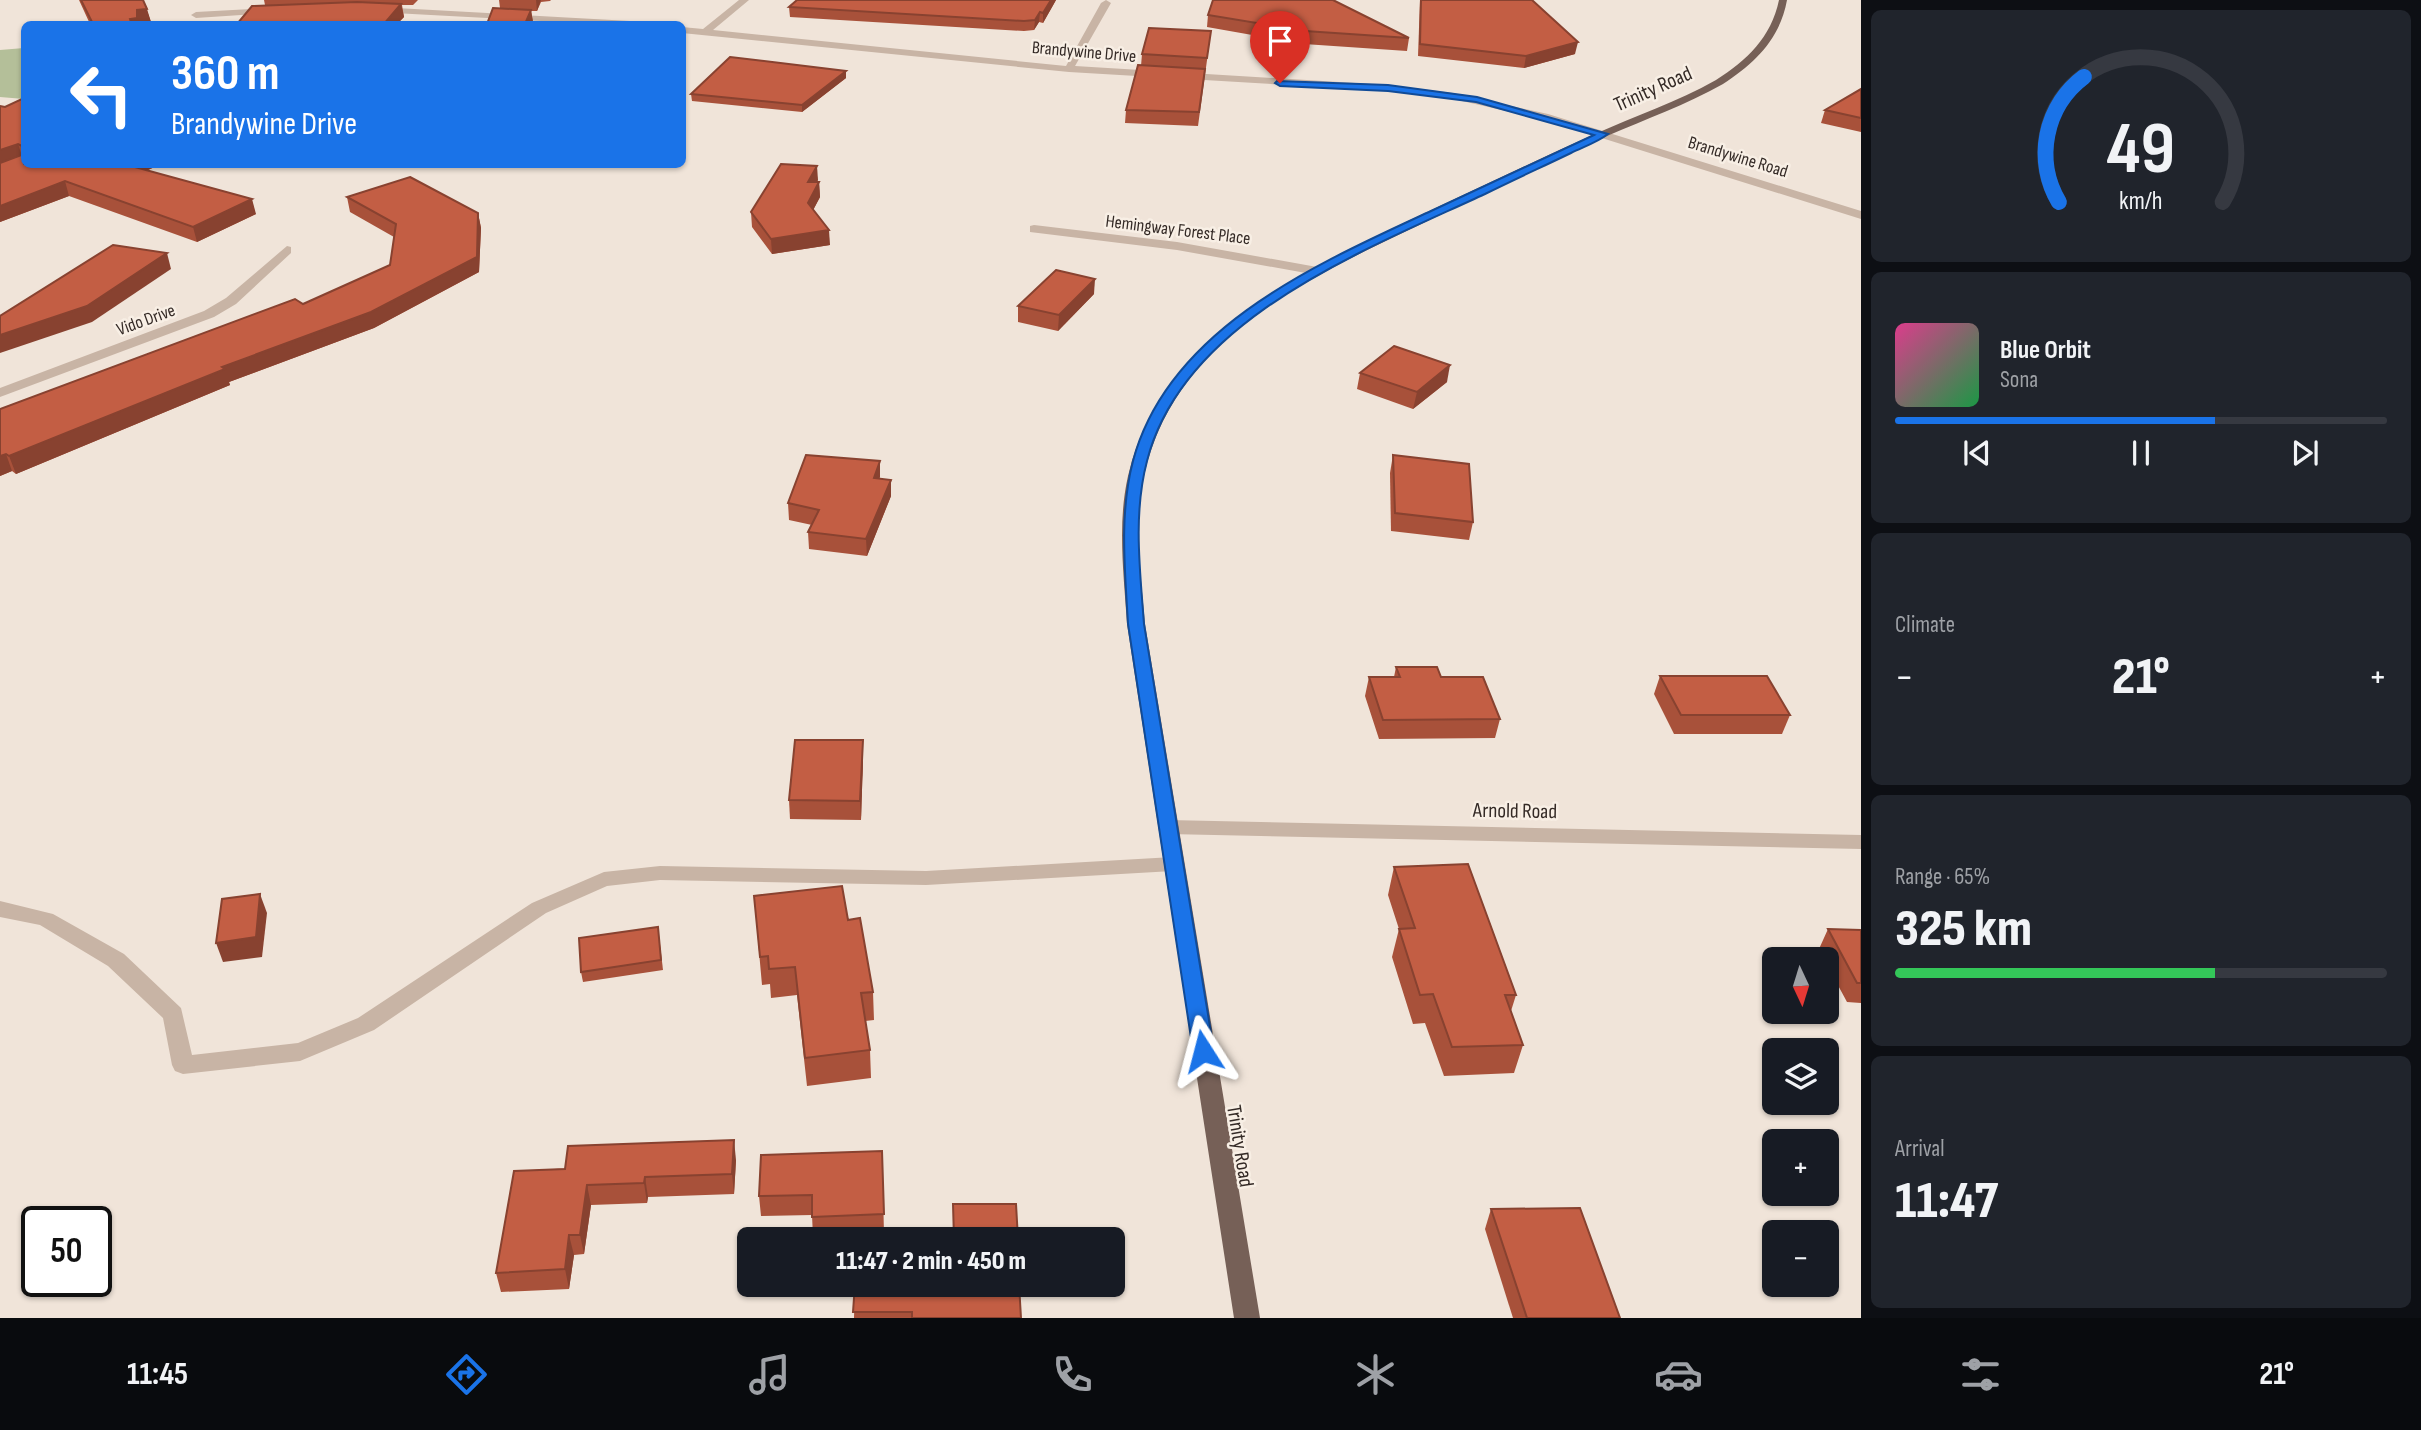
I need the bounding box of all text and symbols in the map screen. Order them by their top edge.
pin [1250,11,1310,83]
icon: arrive [1261,22,1299,60]
street label: Brandywine Drive [1031,37,1137,67]
text: 360 m [171,45,279,104]
icon: left [56,49,147,140]
street label: Trinity Road [1610,61,1696,117]
text: Brandywine Drive [171,105,357,144]
text: 49 [2107,106,2175,194]
street label: Brandywine Road [1686,132,1790,182]
text: km/h [2119,186,2163,217]
street label: Hemingway Forest Place [1104,211,1252,249]
street label: Vido Drive [114,300,178,340]
text: Blue Orbit [2000,335,2091,366]
text: Sona [2000,366,2038,394]
icon: previous [1958,434,1996,472]
icon: pause [2122,434,2160,472]
icon: next [2286,434,2324,472]
text: Climate [1895,611,1955,639]
text: 21° [2112,646,2170,709]
text: − [1895,655,1914,700]
text: + [2368,655,2387,700]
street label: Arnold Road [1472,798,1557,824]
text: Range · 65% [1895,863,1990,891]
text: 325 km [1895,898,2032,961]
north arrow [1762,947,1839,1024]
map controls [1762,947,1839,1297]
position arrow [1166,1014,1240,1088]
button: layers [1762,1038,1839,1115]
street label: Trinity Road [1221,1103,1259,1189]
button: + [1762,1129,1839,1206]
text: Arrival [1895,1135,1944,1163]
text: 11:47 [1895,1170,1998,1233]
speed limit sign: 50 [21,1206,112,1297]
button: − [1762,1220,1839,1297]
text: 11:47 · 2 min · 450 m [836,1246,1026,1277]
icon: directions [442,1350,491,1399]
icon: music [745,1350,794,1399]
icon: phone [1048,1350,1097,1399]
icon: climate [1351,1350,1400,1399]
icon: car [1654,1350,1703,1399]
icon: filters [1956,1350,2005,1399]
text: 11:45 [127,1355,188,1394]
text: 21° [2259,1355,2294,1394]

